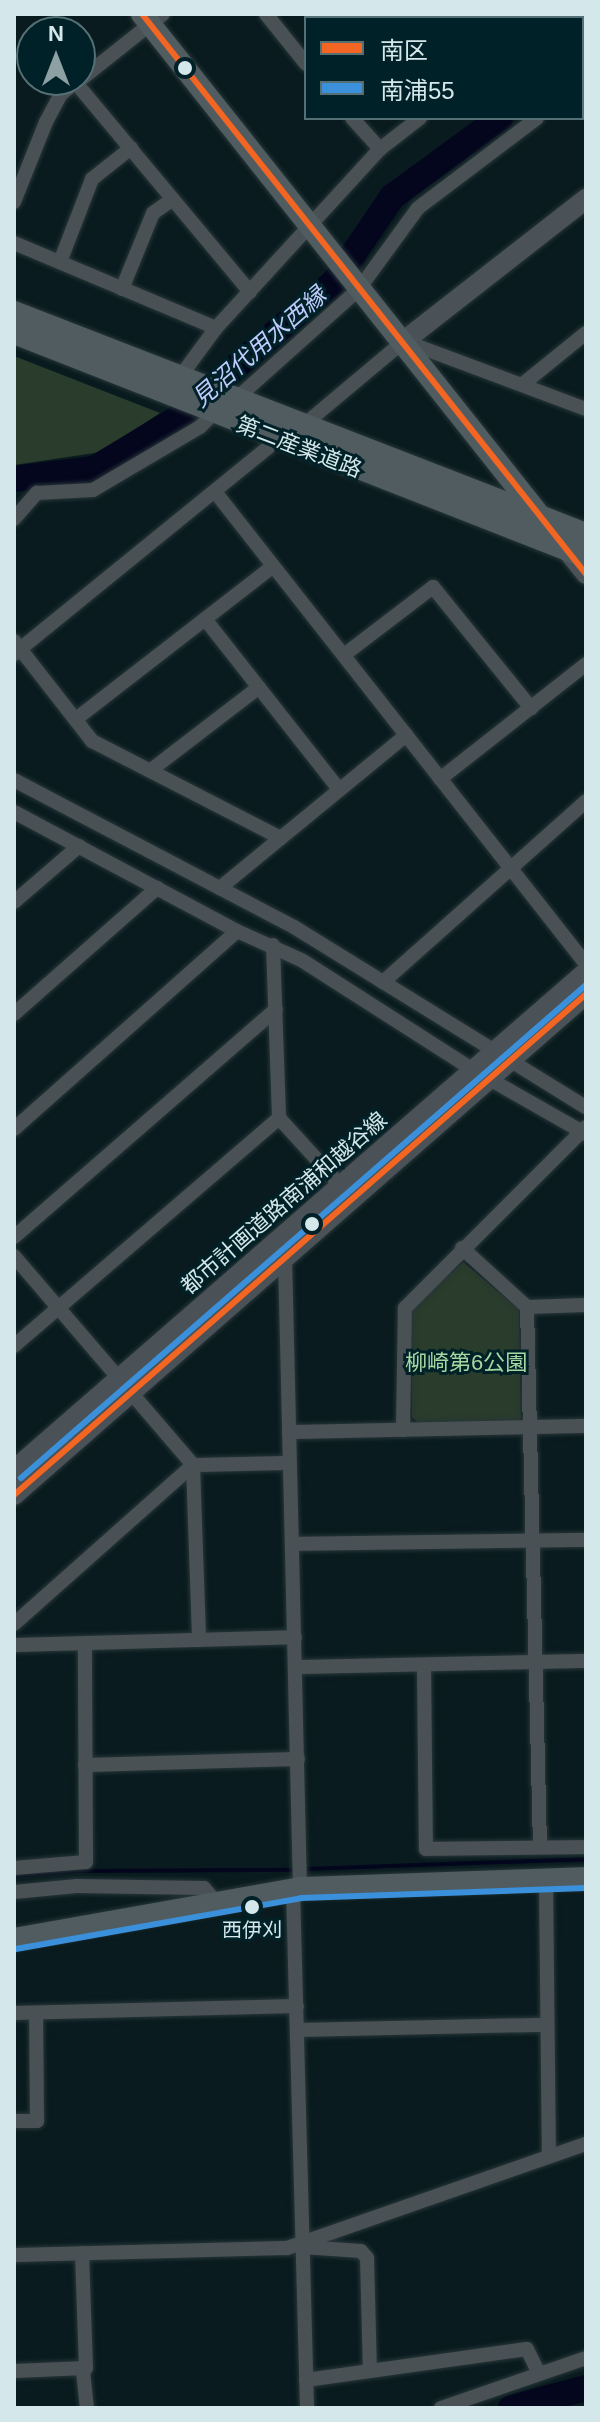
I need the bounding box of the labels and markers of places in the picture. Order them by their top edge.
unlabelled marker [177,60,193,76]
unlabelled marker [304,1216,320,1232]
marker: 西伊刈 [244,1899,260,1915]
place label: 西伊刈 [222,1918,282,1942]

